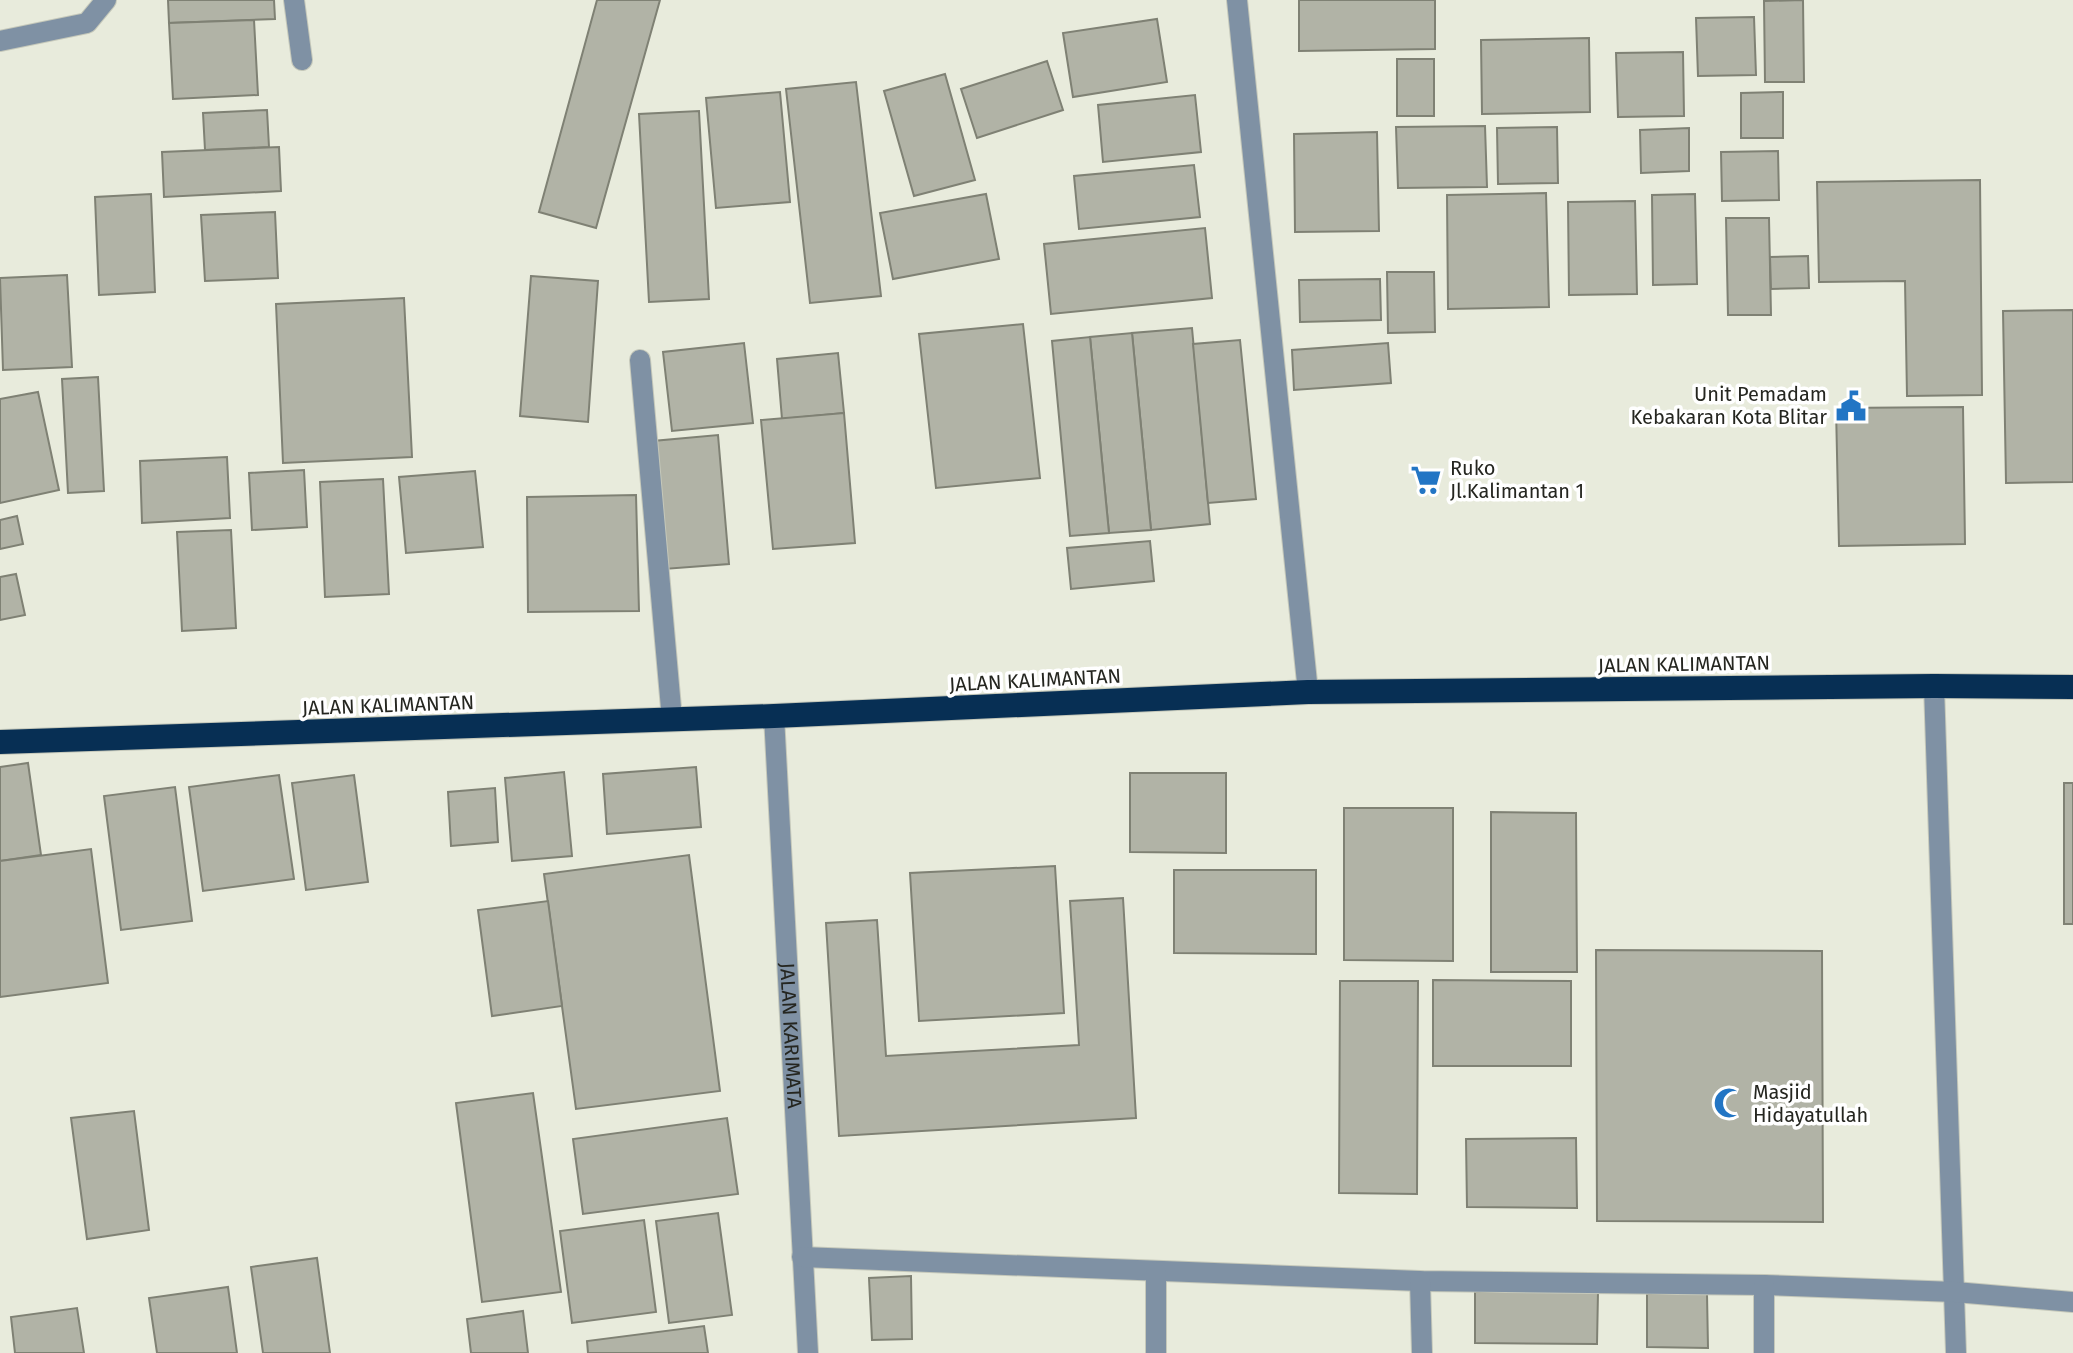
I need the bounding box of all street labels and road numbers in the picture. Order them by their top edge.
street label: JALAN KALIMANTAN [1598,650,1770,678]
street label: JALAN KALIMANTAN [948,664,1122,696]
street label: JALAN KALIMANTAN [302,690,474,720]
street label: JALAN KARIMATA [775,962,807,1110]

